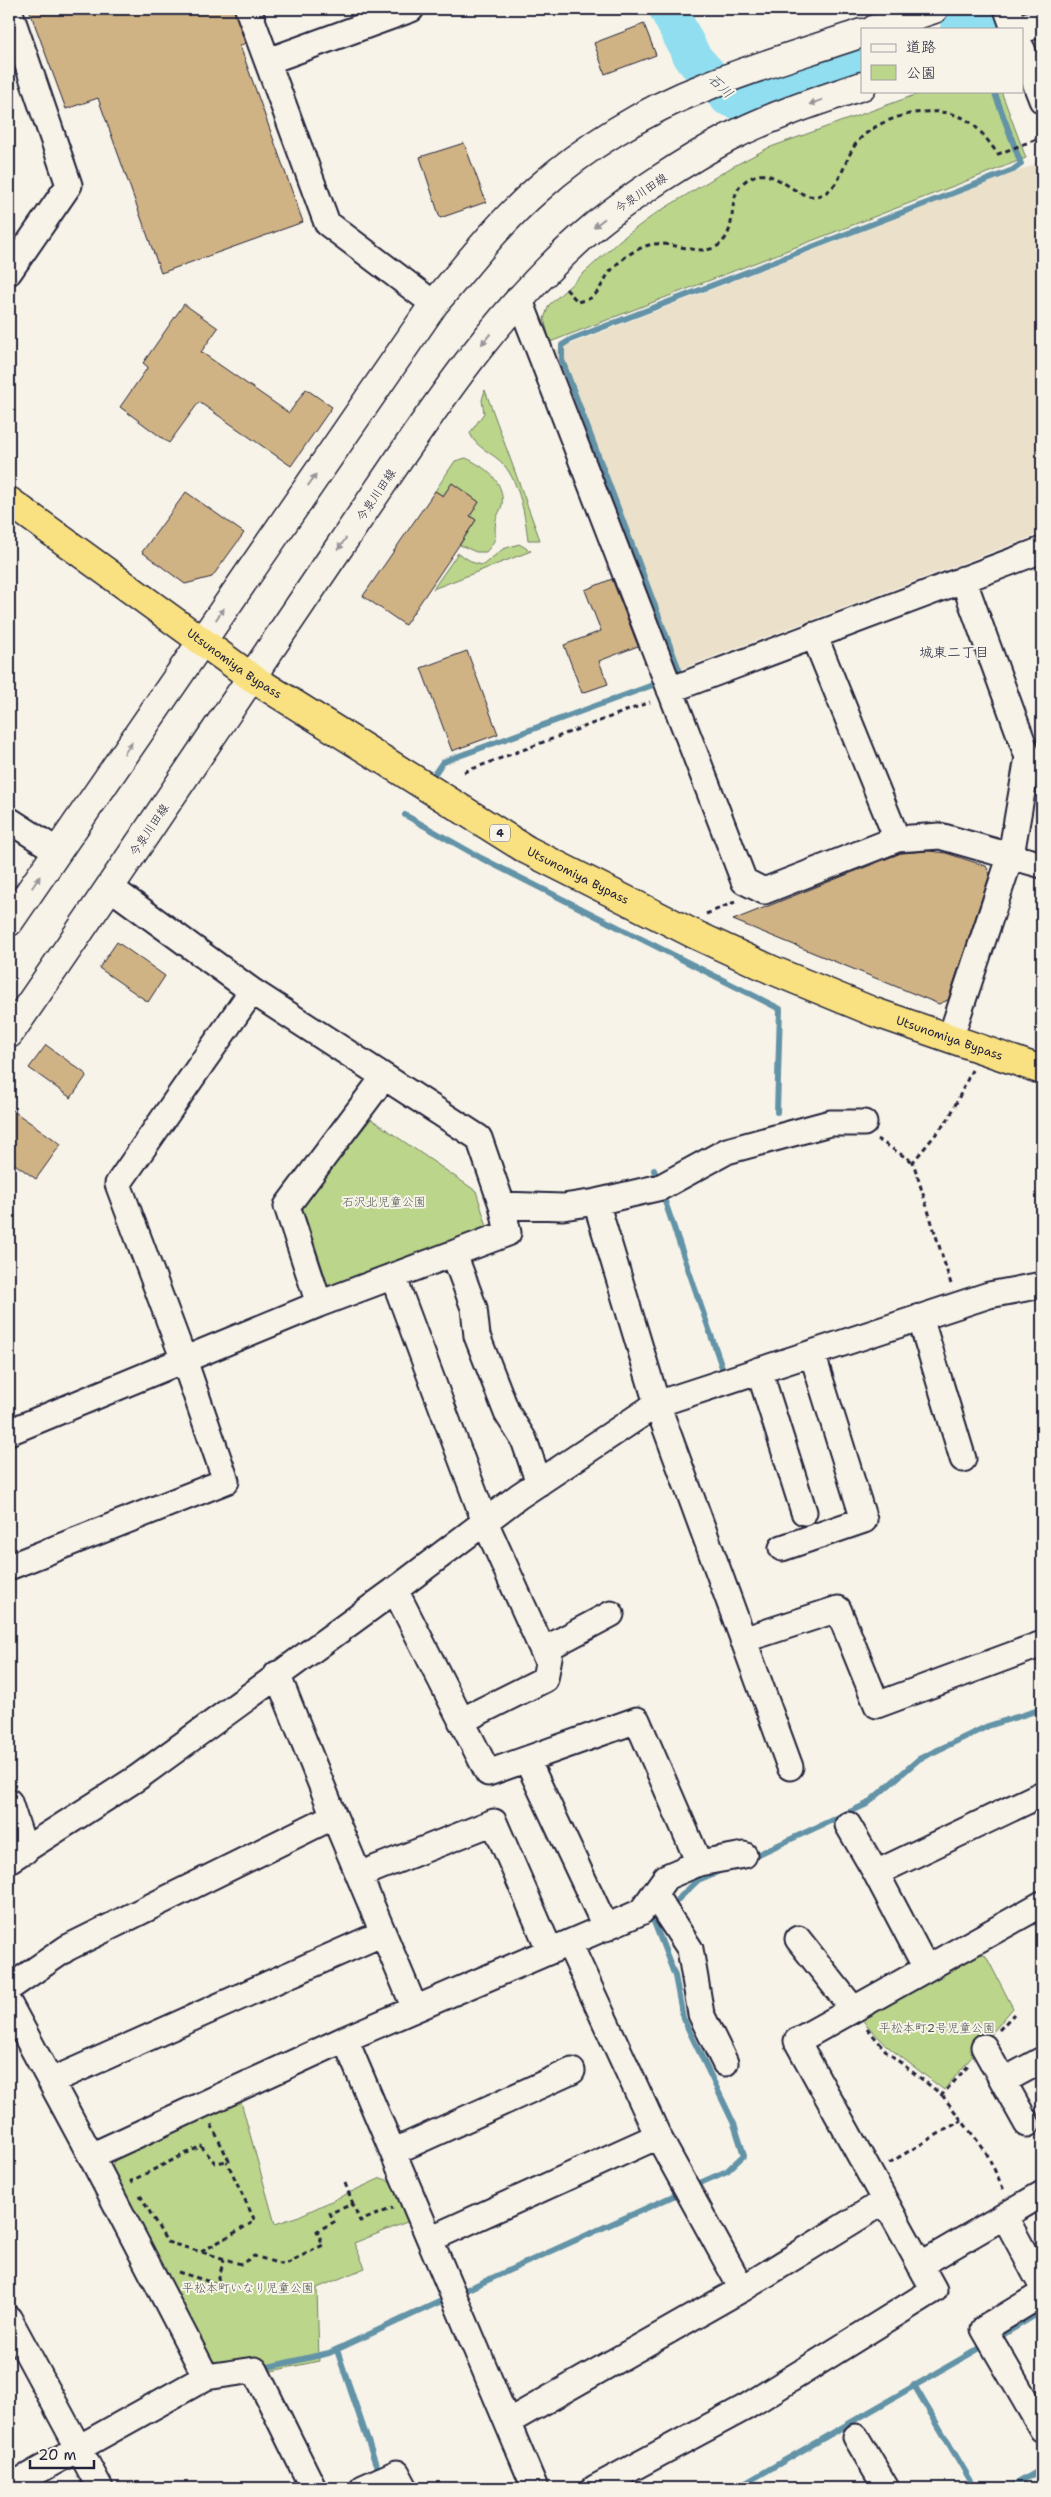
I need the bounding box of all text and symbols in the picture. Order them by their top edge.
legend [861,28,1024,92]
text: 道路 [906,37,936,57]
text: 公園 [906,63,936,83]
water label: 石川 [705,70,737,102]
one-way arrow [808,98,823,106]
street label: 今泉川田線 [612,170,670,216]
one-way arrow [592,218,606,228]
one-way arrow [480,332,491,345]
street label: 今泉川田線 [353,466,399,524]
one-way arrow [307,473,317,487]
one-way arrow [337,537,347,550]
one-way arrow [215,607,225,620]
street label: Utsunomiya Bypass [184,625,285,702]
district label: 城東二丁目 [919,643,989,661]
one-way arrow [123,741,133,754]
street label: 今泉川田線 [126,801,172,859]
road number: 4 [490,824,510,841]
street label: Utsunomiya Bypass [524,843,632,908]
one-way arrow [31,875,41,889]
street label: Utsunomiya Bypass [894,1012,1005,1064]
park label: 石沢北児童公園 [342,1194,426,1210]
park label: 平松本町2号児童公園 [879,2020,995,2036]
park label: 平松本町いなり児童公園 [182,2280,314,2296]
scale bar [30,2437,94,2469]
text: 20 m [38,2445,77,2465]

